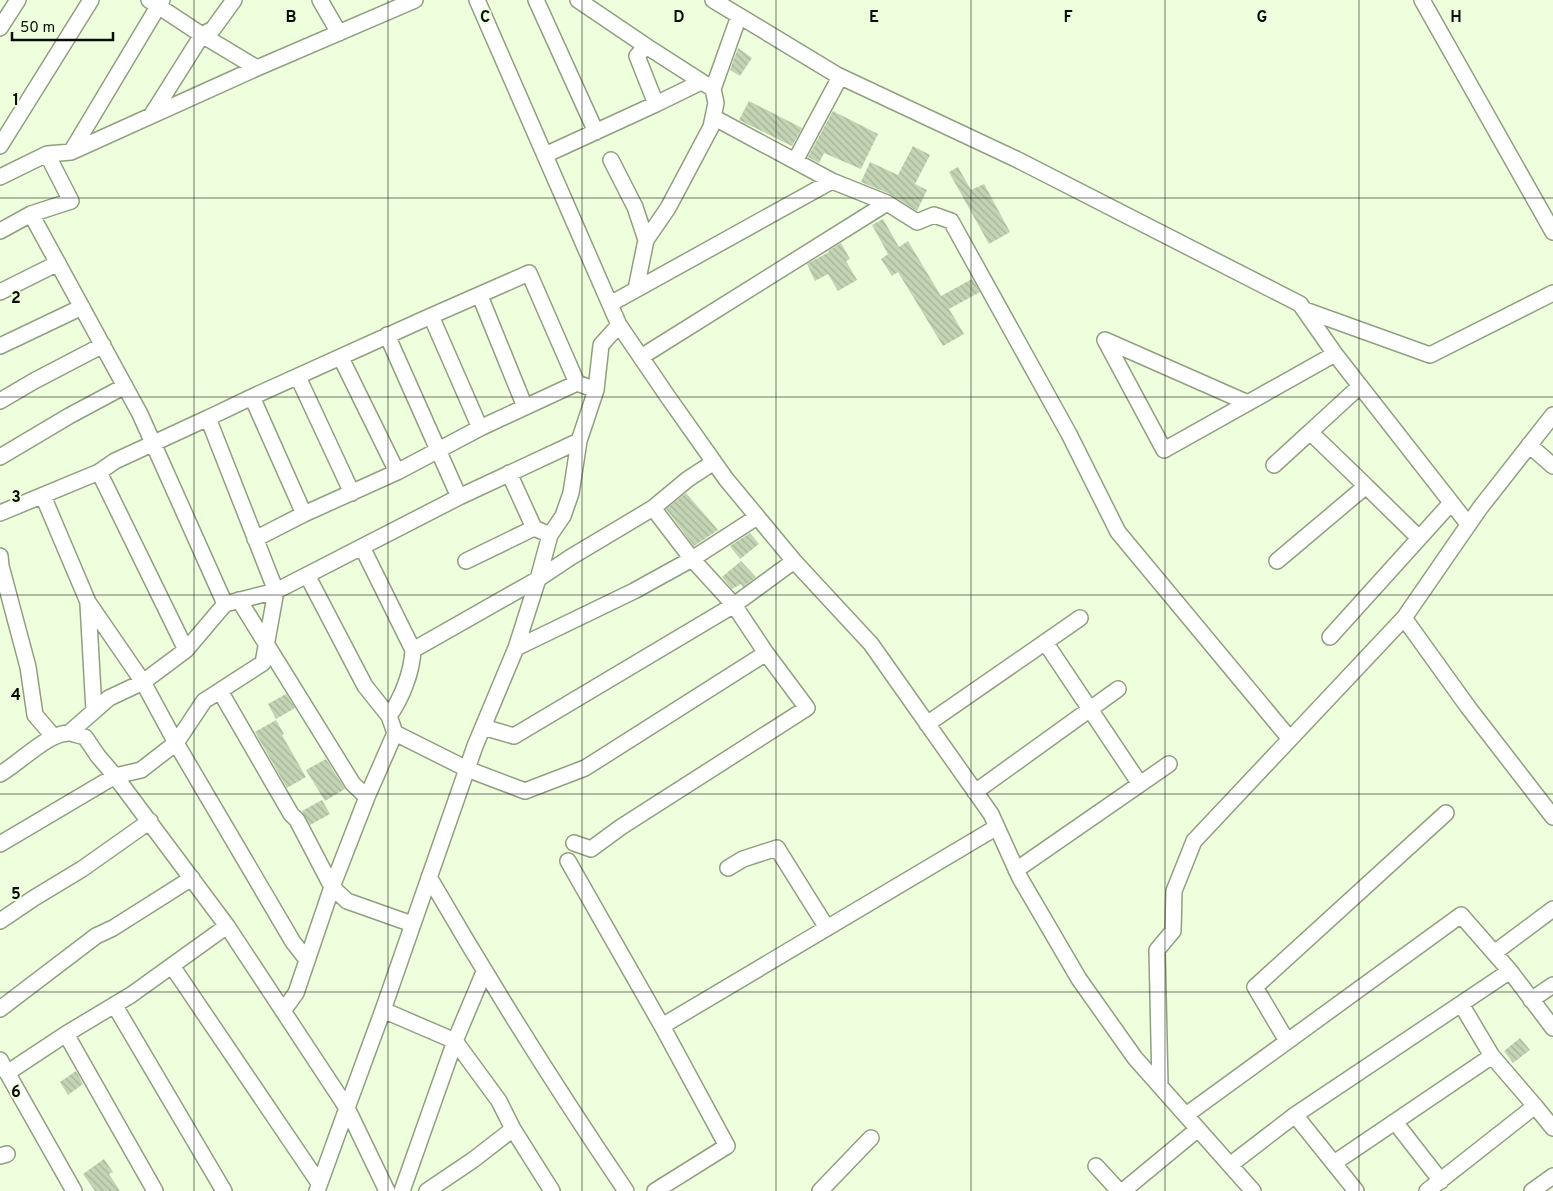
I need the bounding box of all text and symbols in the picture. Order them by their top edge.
text: B [285,8,297,28]
text: C [480,8,490,28]
text: D [673,8,685,28]
text: E [869,8,879,28]
text: F [1063,8,1073,28]
text: G [1257,8,1267,28]
text: H [1450,8,1462,28]
scale bar [12,10,114,42]
text: 50 m [20,19,55,38]
text: 1 [13,91,19,111]
text: 2 [11,289,21,309]
text: 3 [11,488,21,508]
text: 4 [11,686,21,706]
text: 5 [11,885,21,905]
text: 6 [11,1083,21,1103]

